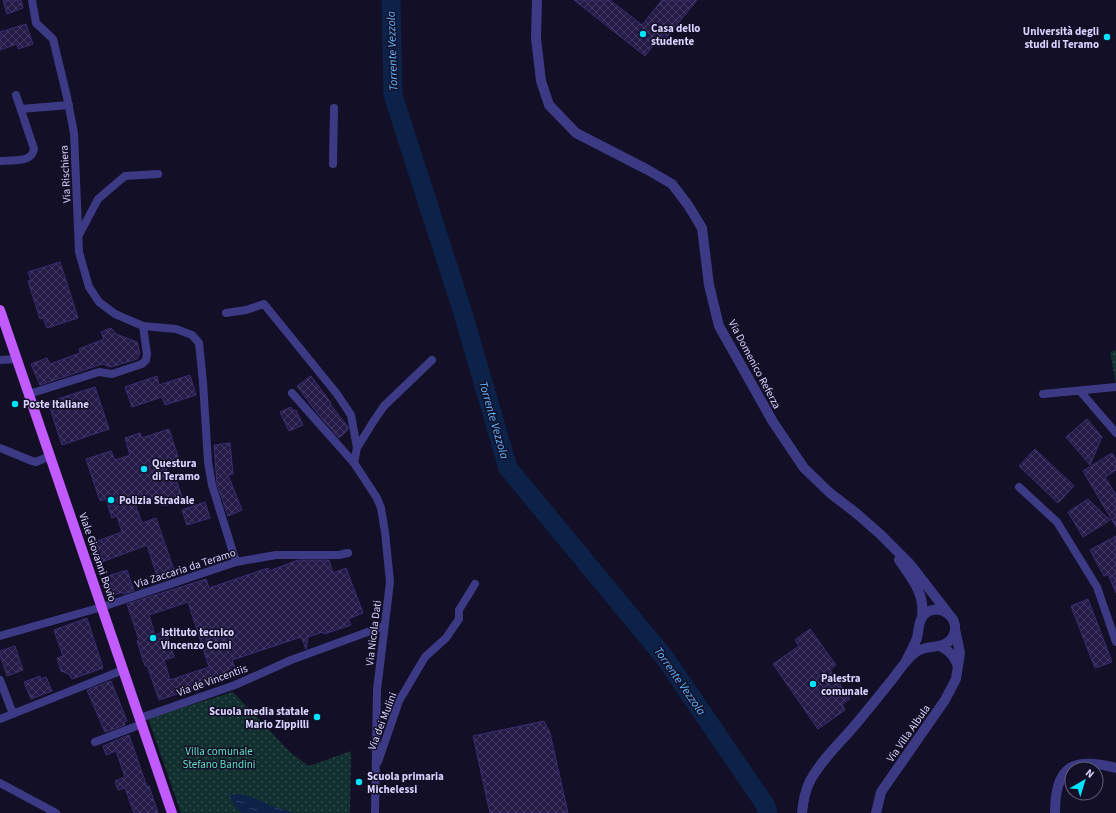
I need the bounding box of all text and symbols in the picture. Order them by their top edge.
water label: Torrente Vezzola [383,10,402,91]
place label: Casa dello studente [651,21,700,49]
place label: Università degli studi di Teramo [1023,24,1099,52]
marker: Casa dello studente [638,29,648,39]
marker: Università degli studi di Teramo [1102,32,1112,42]
street label: Via Rischiera [56,145,75,203]
street label: Via Domenico Referza [725,317,784,411]
water label: Torrente Vezzola [474,379,513,462]
place label: Poste Italiane [23,397,89,412]
marker: Poste Italiane [10,399,20,409]
place label: Questura di Teramo [152,456,200,484]
marker: Questura di Teramo [139,464,149,474]
place label: Polizia Stradale [119,493,195,508]
marker: Polizia Stradale [106,495,116,505]
street label: Viale Giovanni Bovio [75,511,120,604]
street label: Via Zaccaria da Teramo [133,545,238,592]
street label: Via Nicola Dati [362,599,385,667]
place label: Istituto tecnico Vincenzo Comi [160,625,234,653]
marker: Istituto tecnico Vincenzo Comi [148,633,158,643]
water label: Torrente Vezzola [650,644,710,719]
street label: Via de Vincentiis [175,661,250,700]
place label: Palestra comunale [821,671,869,699]
marker: Palestra comunale [808,679,818,689]
street label: Via dei Mulini [365,690,400,752]
street label: Via Villa Albula [883,702,934,765]
place label: Scuola media statale Mario Zippilli [209,704,309,732]
marker: Scuola media statale Mario Zippilli [312,712,322,722]
park label: Villa comunale Stefano Bandini [183,744,255,772]
north arrow [1064,761,1104,801]
text: N [1082,765,1097,782]
place label: Scuola primaria Michelessi [367,769,444,797]
marker: Scuola primaria Michelessi [354,777,364,787]

